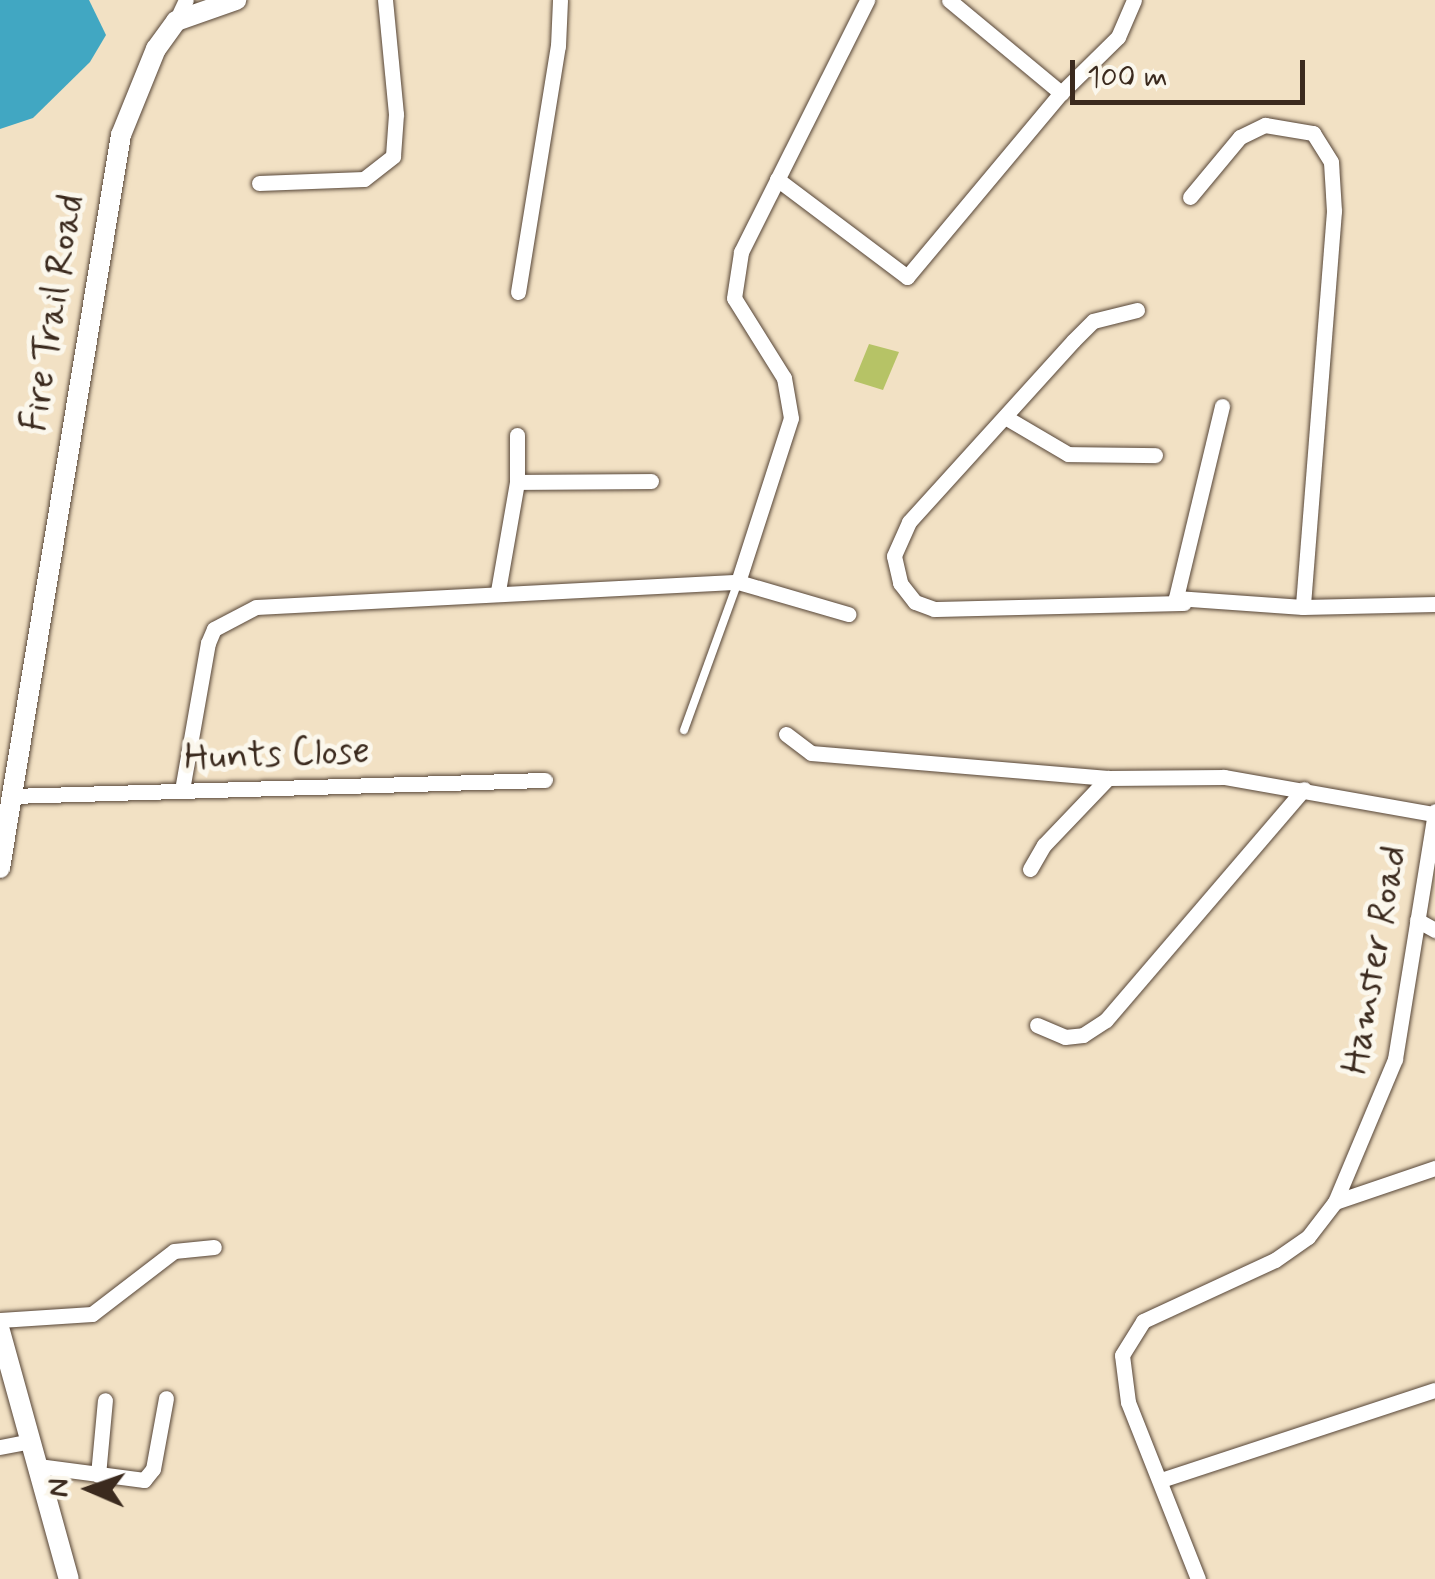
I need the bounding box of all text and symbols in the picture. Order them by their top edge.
scale bar [1075,40,1310,102]
text: 100 m [1087,58,1168,97]
street label: Fire Trail Road [13,197,93,429]
street label: Hunts Close [180,729,374,781]
street label: Hamster Road [1333,844,1417,1076]
north arrow [40,1439,140,1539]
text: N [41,1478,78,1498]

